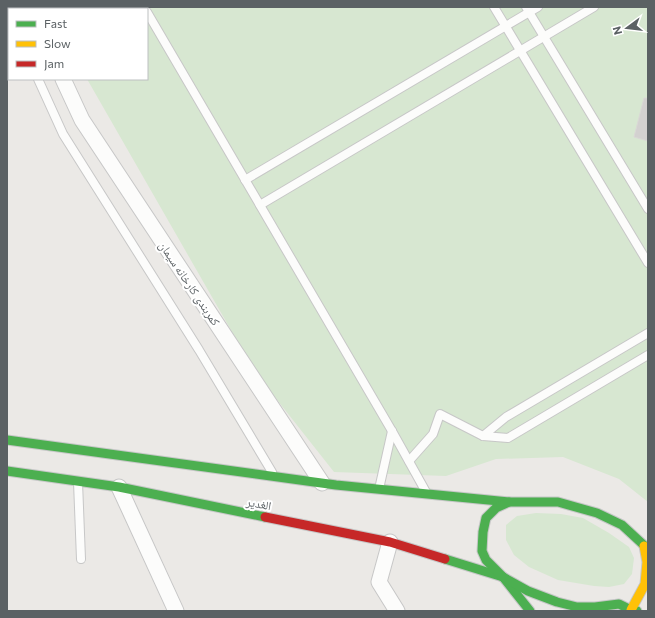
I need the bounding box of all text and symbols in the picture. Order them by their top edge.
legend [8,8,148,80]
north arrow [607,8,647,48]
text: Fast [44,16,67,30]
text: N [610,25,624,36]
text: Slow [44,36,71,50]
text: Jam [44,56,64,71]
street label: کمربندی کارخانه سیمان [155,238,223,329]
street label: الغدیر [244,494,273,513]

